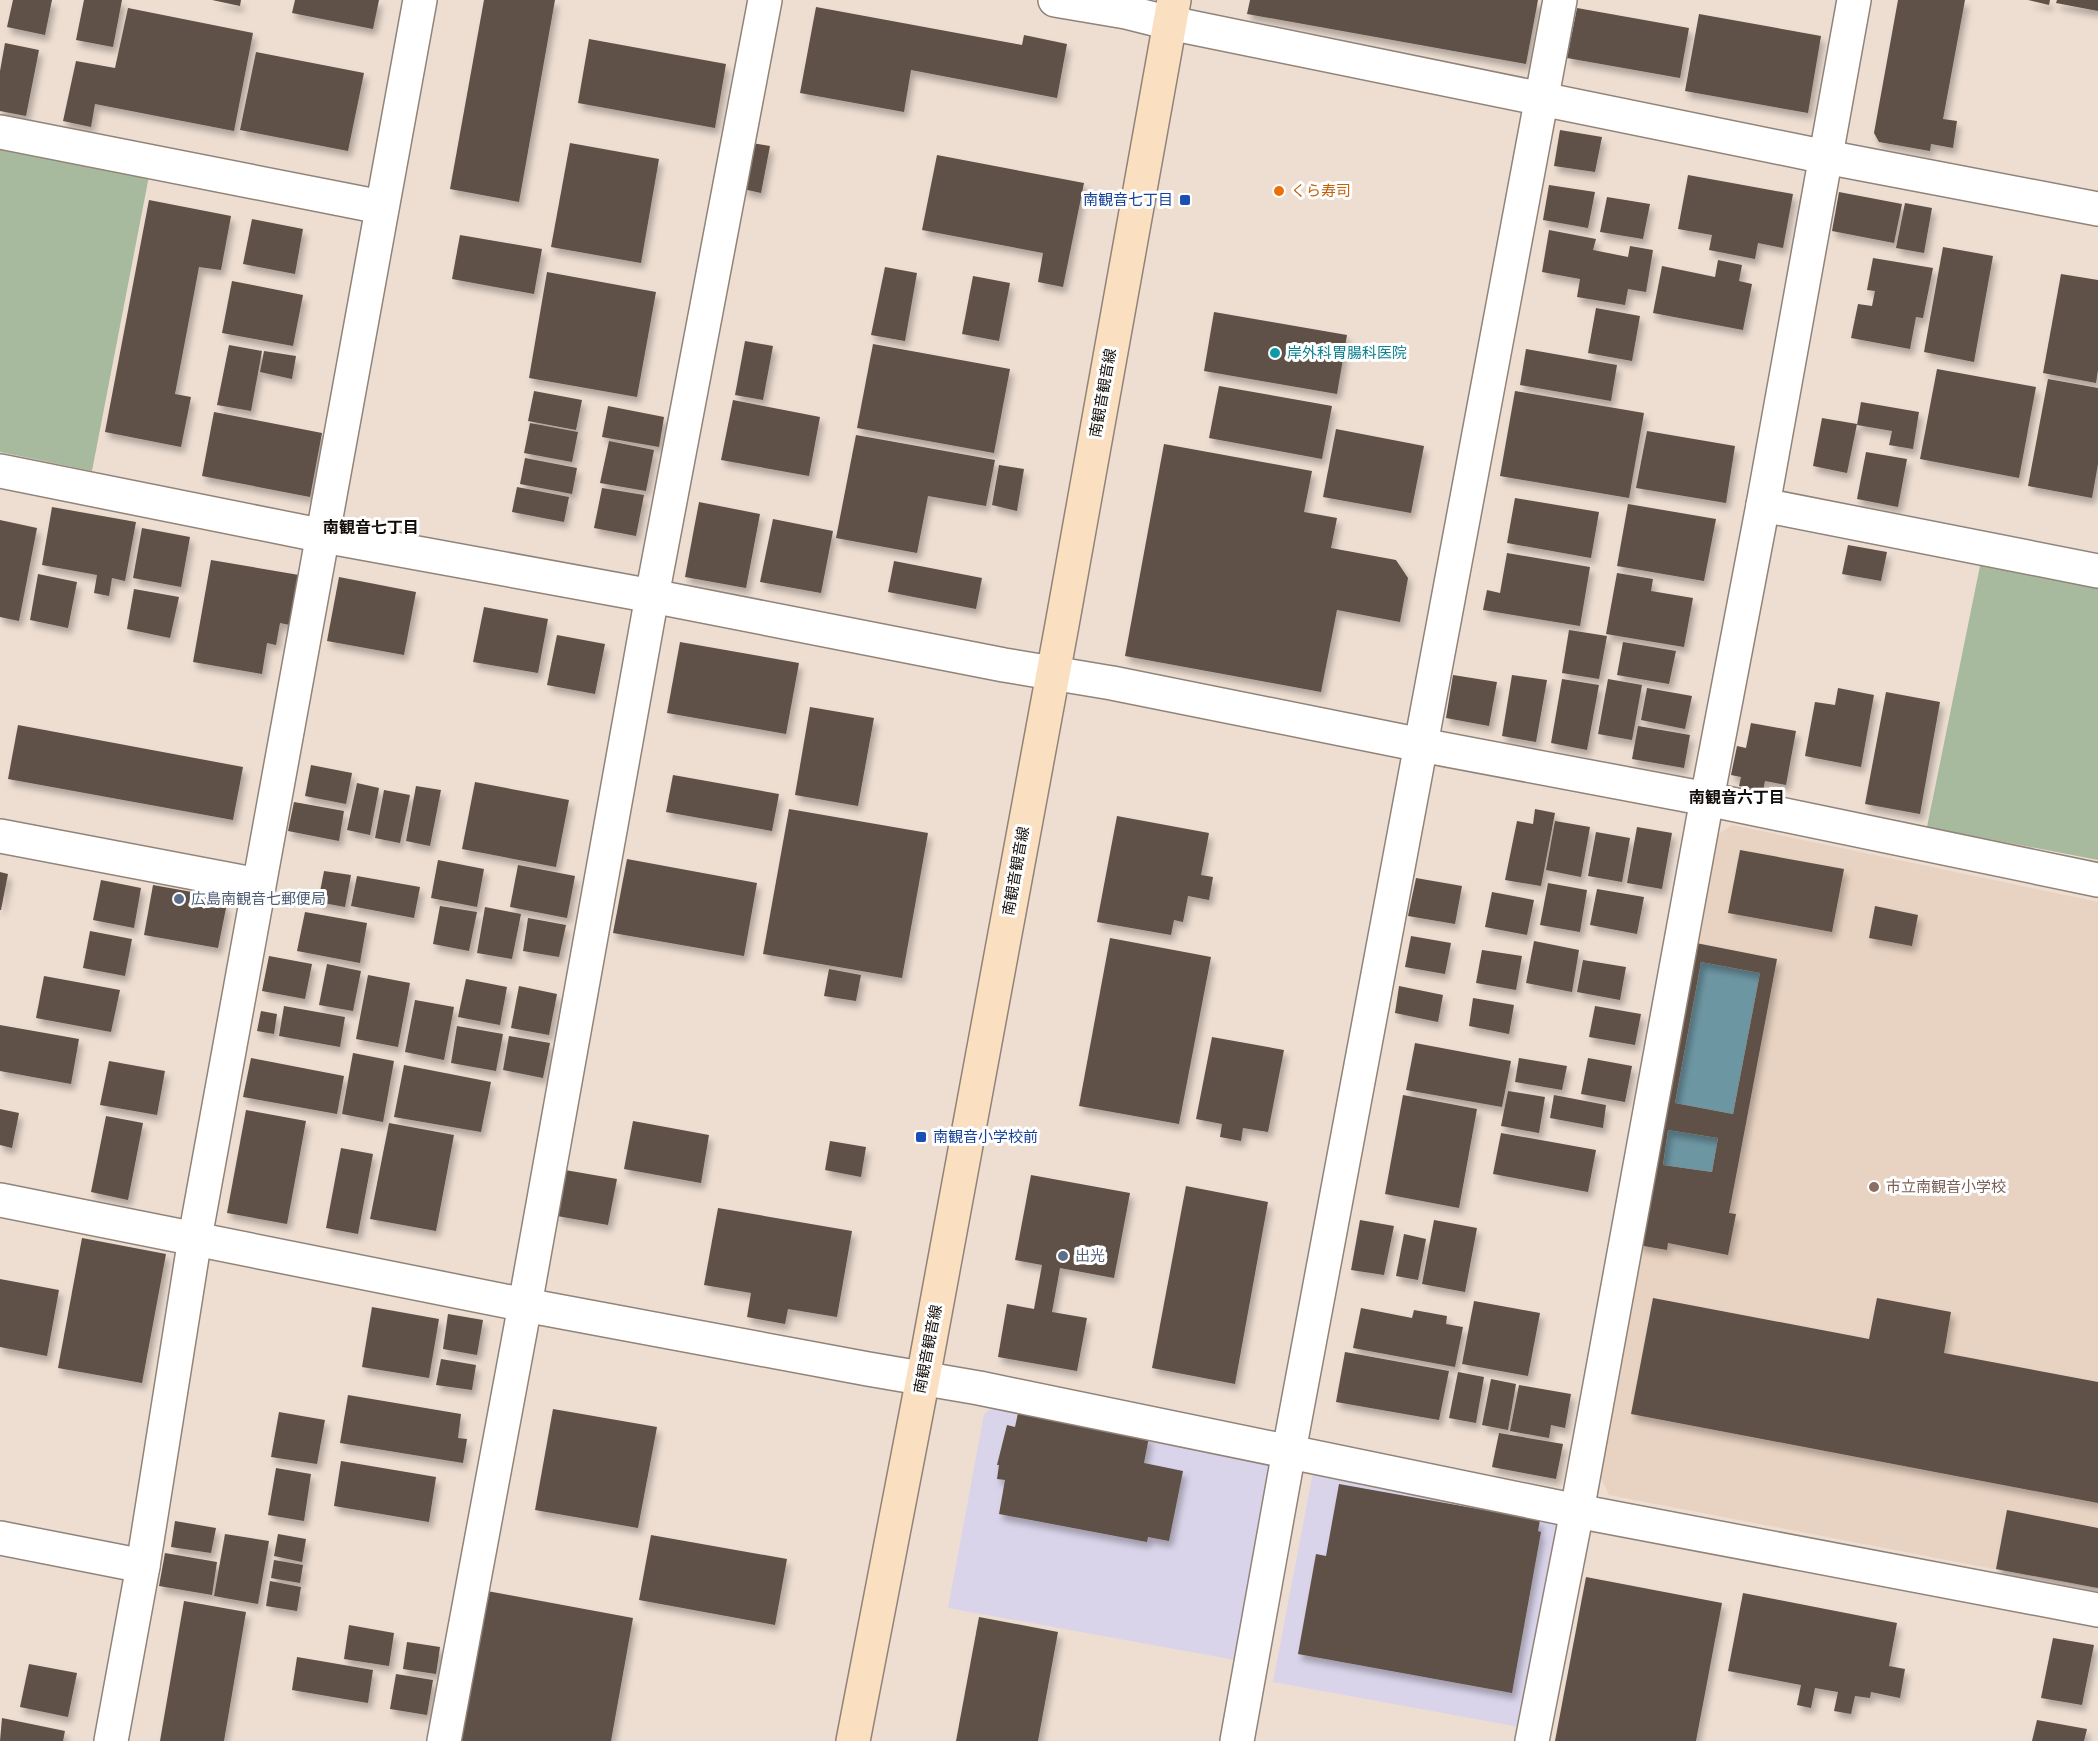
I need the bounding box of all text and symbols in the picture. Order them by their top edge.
place label: くら寿司 [1291,180,1351,201]
marker: くら寿司 [1272,184,1286,198]
place label: 南観音七丁目 [1083,189,1173,210]
marker: 南観音七丁目 [1178,193,1192,207]
place label: 岸外科胃腸科医院 [1287,342,1407,363]
marker: 岸外科胃腸科医院 [1268,346,1282,360]
street label: 南観音観音線 [1084,347,1121,439]
district label: 南観音七丁目 [323,516,419,538]
district label: 南観音六丁目 [1689,786,1785,808]
street label: 南観音観音線 [997,825,1034,917]
place label: 広島南観音七郵便局 [191,888,326,909]
marker: 広島南観音七郵便局 [172,892,186,906]
place label: 南観音小学校前 [933,1126,1038,1147]
marker: 南観音小学校前 [914,1130,928,1144]
place label: 市立南観音小学校 [1886,1176,2006,1197]
marker: 市立南観音小学校 [1867,1180,1881,1194]
place label: 出光 [1075,1245,1105,1266]
marker: 出光 [1056,1249,1070,1263]
street label: 南観音観音線 [909,1303,946,1395]

